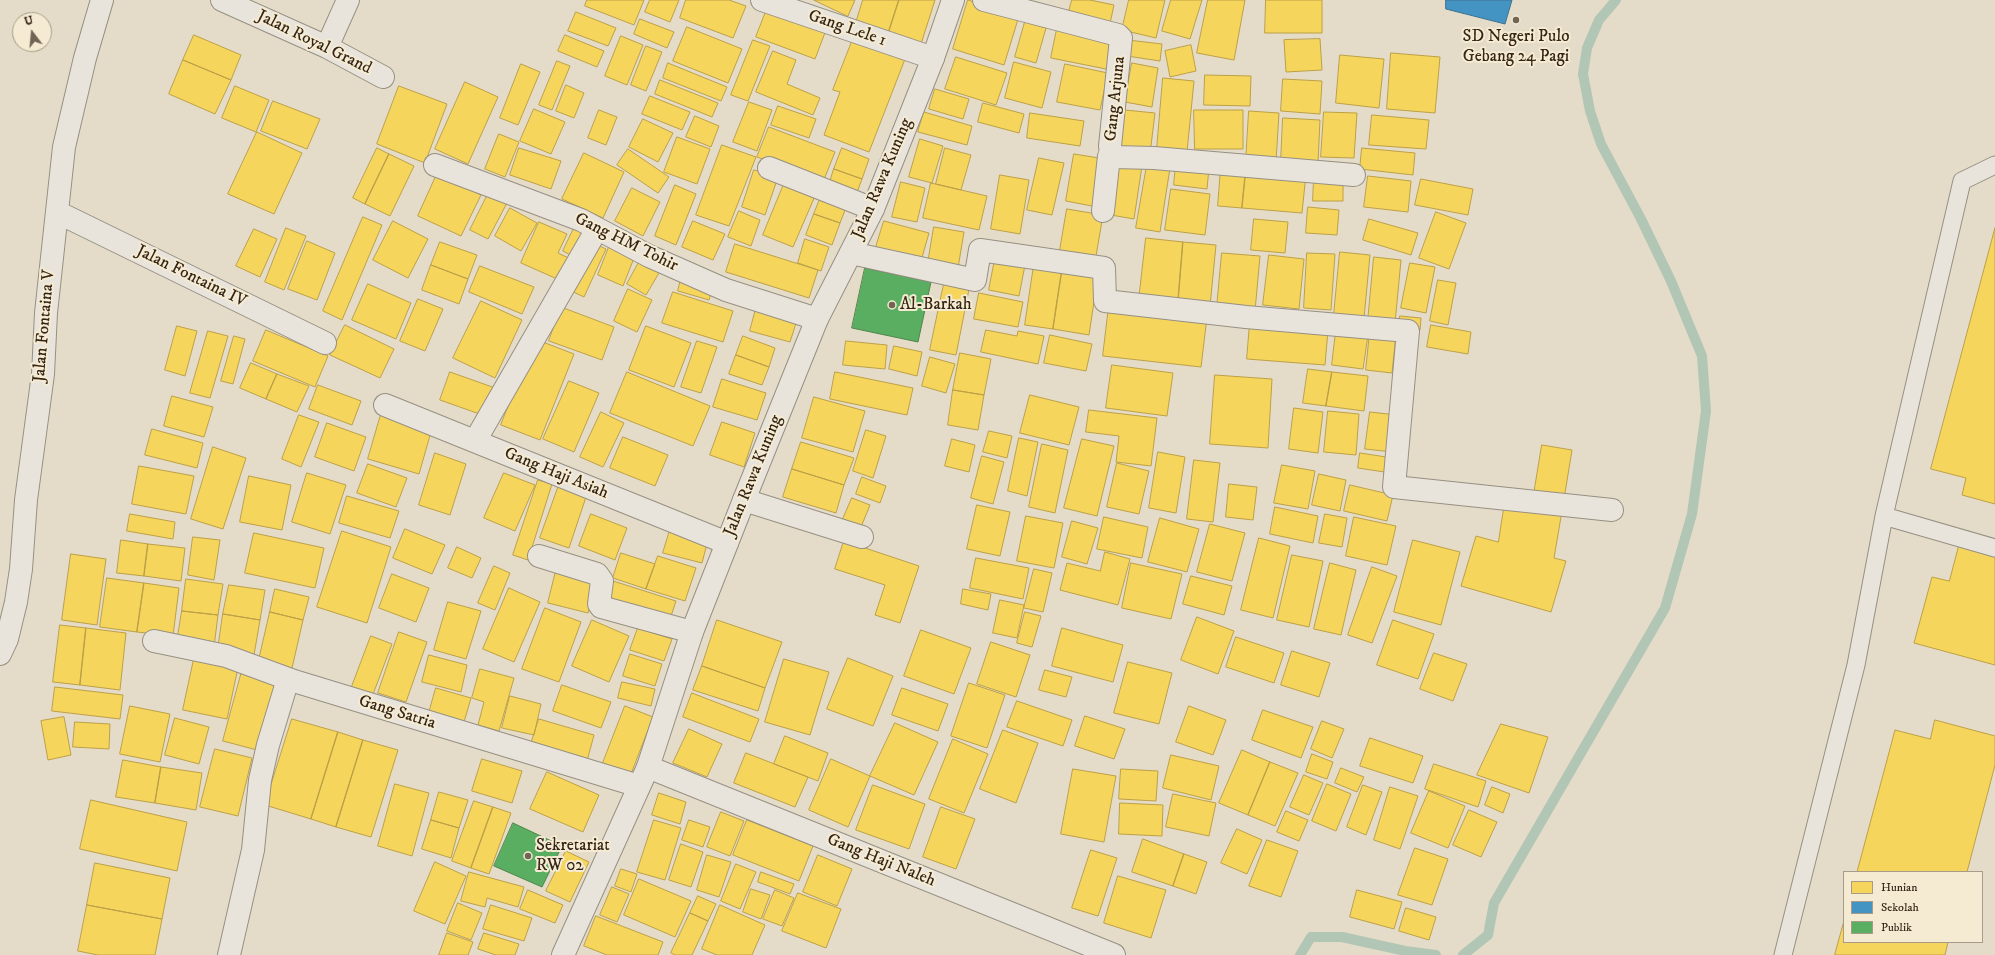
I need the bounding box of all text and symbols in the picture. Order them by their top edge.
street label: Jalan Royal Grand [253,6,375,80]
street label: Gang Lele 1 [805,6,889,52]
north arrow [12,12,52,52]
text: U [23,14,35,29]
marker: SD Negeri Pulo Gebang 24 Pagi [1511,15,1521,25]
place label: SD Negeri Pulo Gebang 24 Pagi [1463,27,1569,67]
street label: Gang Arjuna [1101,55,1131,143]
street label: Jalan Rawa Kuning [848,116,918,242]
street label: Gang HM Tohir [571,209,681,277]
street label: Jalan Fontaina IV [133,242,249,312]
street label: Jalan Fontaina V [30,269,60,383]
place label: Al-Barkah [900,295,972,315]
marker: Al-Barkah [887,300,897,310]
street label: Jalan Rawa Kuning [720,412,788,540]
street label: Gang Haji Asiah [501,444,611,504]
street label: Gang Satria [356,692,438,734]
street label: Gang Haji Naleh [824,830,938,892]
place label: Sekretariat RW 02 [536,836,610,876]
marker: Sekretariat RW 02 [523,851,533,861]
legend [1843,871,1983,943]
text: Hunian [1881,880,1917,895]
text: Sekolah [1881,900,1919,915]
text: Publik [1881,920,1912,935]

